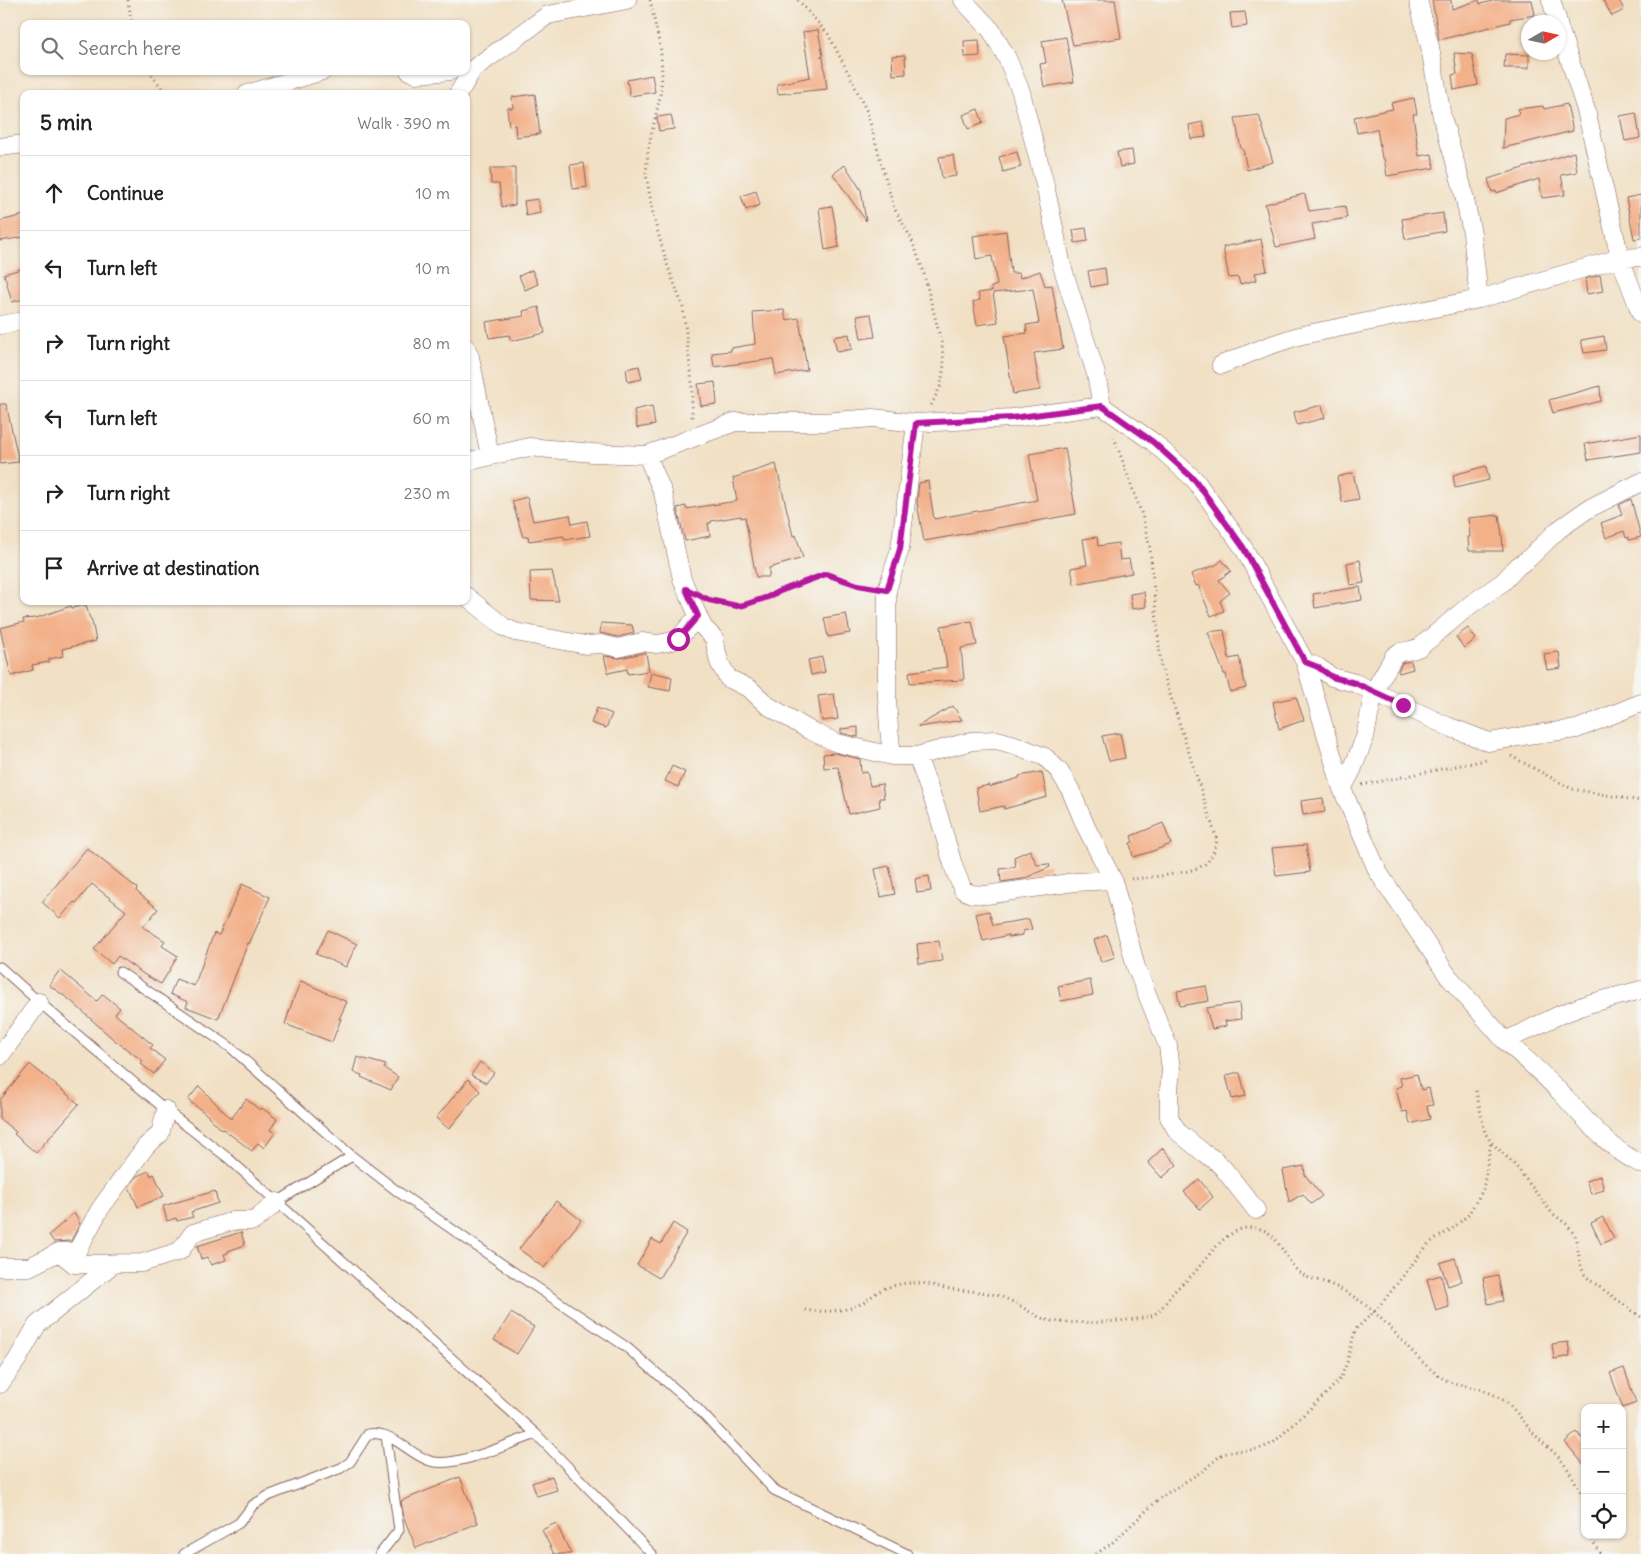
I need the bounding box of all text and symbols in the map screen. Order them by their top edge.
north arrow [1521,15,1566,60]
search box [20,20,470,75]
icon: search [38,34,66,62]
text: Search here [78,36,181,60]
text: 5 min [40,109,92,136]
text: Walk · 390 m [357,113,450,133]
icon: ahead [40,179,68,207]
text: Continue [87,181,164,205]
text: 10 m [415,183,450,203]
icon: left [40,254,68,282]
text: Turn left [87,256,157,280]
text: 10 m [415,258,450,278]
icon: right [40,329,68,357]
text: Turn right [87,331,170,355]
text: 80 m [412,333,450,353]
icon: left [40,404,68,432]
text: Turn left [87,406,157,430]
text: 60 m [412,408,450,428]
icon: right [40,479,68,507]
text: Turn right [87,481,170,505]
text: 230 m [404,483,450,503]
icon: arrive [40,554,68,582]
text: Arrive at destination [87,556,260,580]
route start [667,628,690,651]
route end [1392,694,1415,717]
map controls [1581,1404,1626,1539]
button: + [1581,1404,1626,1449]
button: − [1581,1449,1626,1494]
button: locate [1581,1494,1626,1539]

